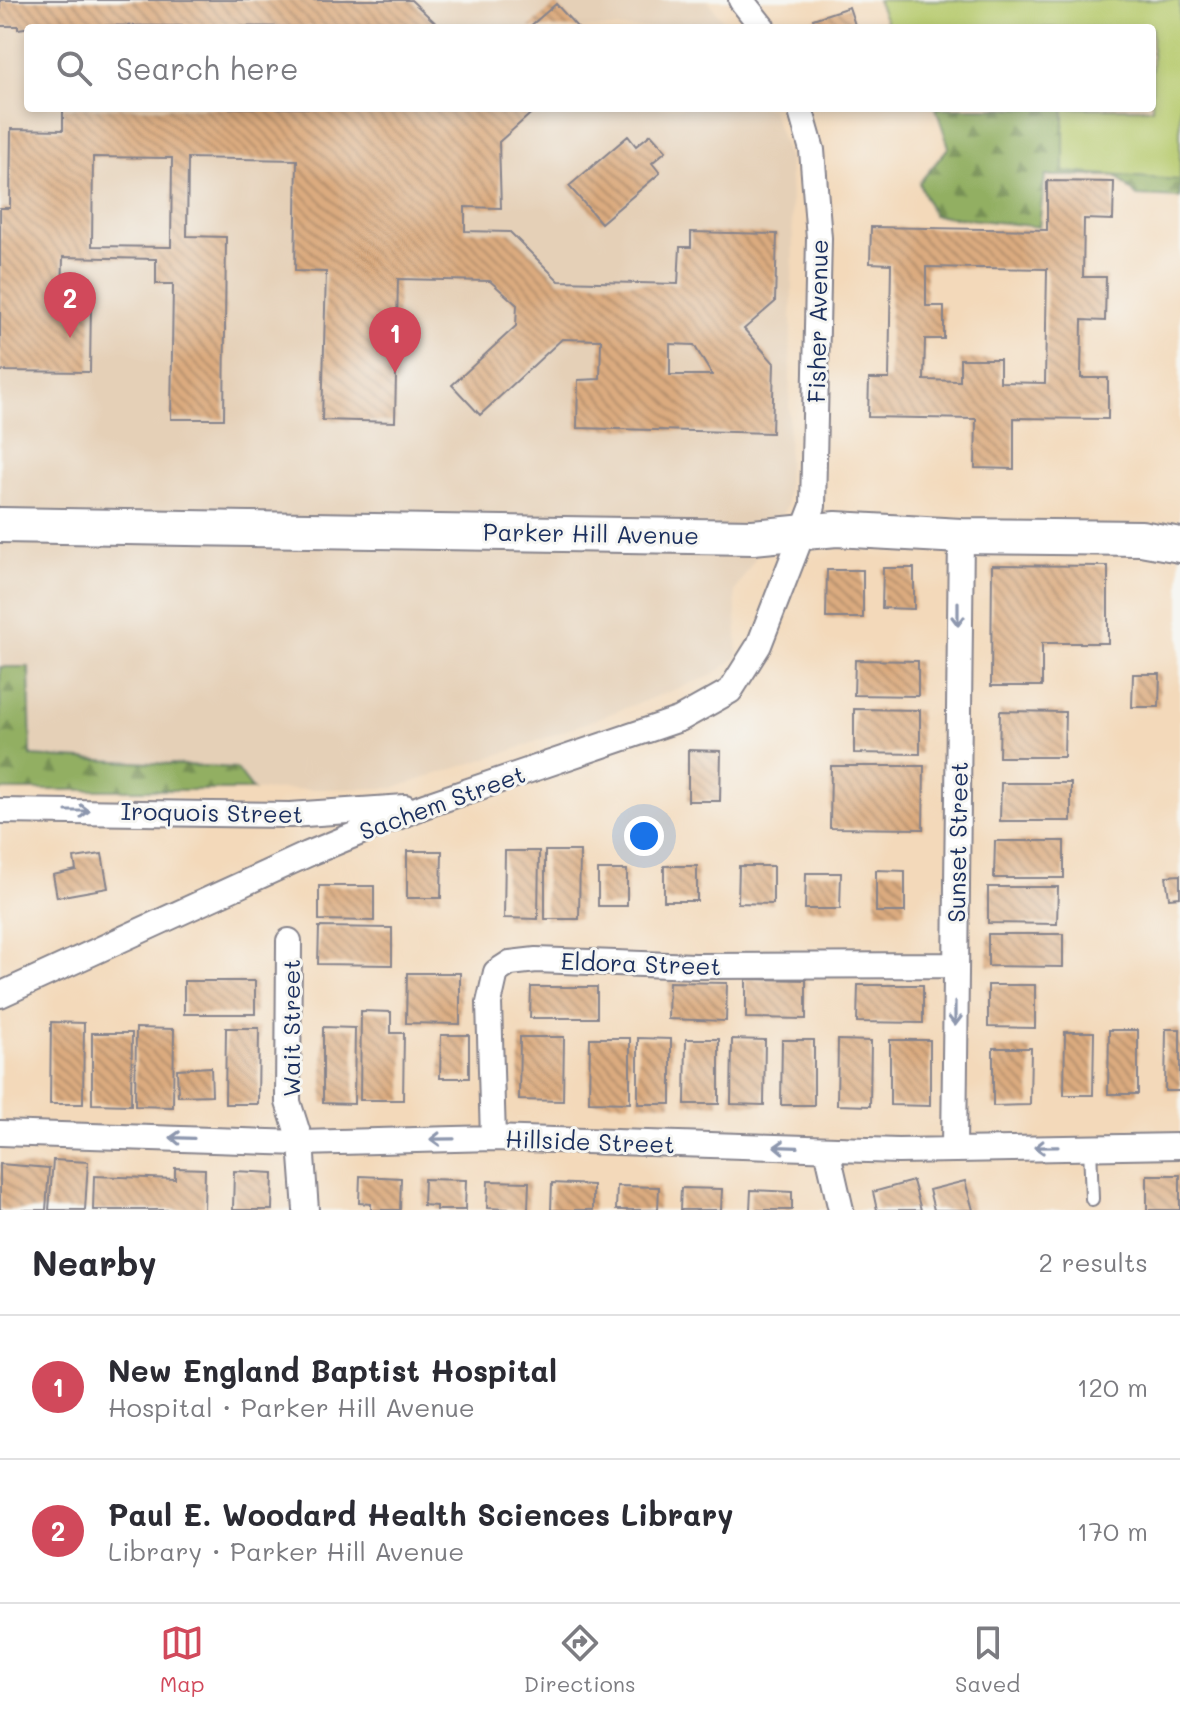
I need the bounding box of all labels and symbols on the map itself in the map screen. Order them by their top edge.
street label: Fisher Avenue [800,239,834,403]
pin: 2 [44,272,96,338]
pin: 1 [369,307,421,373]
street label: Parker Hill Avenue [483,516,699,550]
one-way arrow [950,600,966,627]
street label: Sachem Street [355,758,529,846]
street label: Sunset Street [940,761,974,923]
street label: Iroquois Street [120,795,304,829]
one-way arrow [64,803,91,819]
your location [624,816,664,856]
street label: Eldora Street [560,945,722,981]
street label: Wait Street [275,959,306,1097]
one-way arrow [947,1000,963,1027]
street label: Hillside Street [505,1123,675,1159]
one-way arrow [169,1131,196,1146]
one-way arrow [429,1132,456,1147]
one-way arrow [1033,1139,1060,1155]
one-way arrow [773,1140,800,1155]

